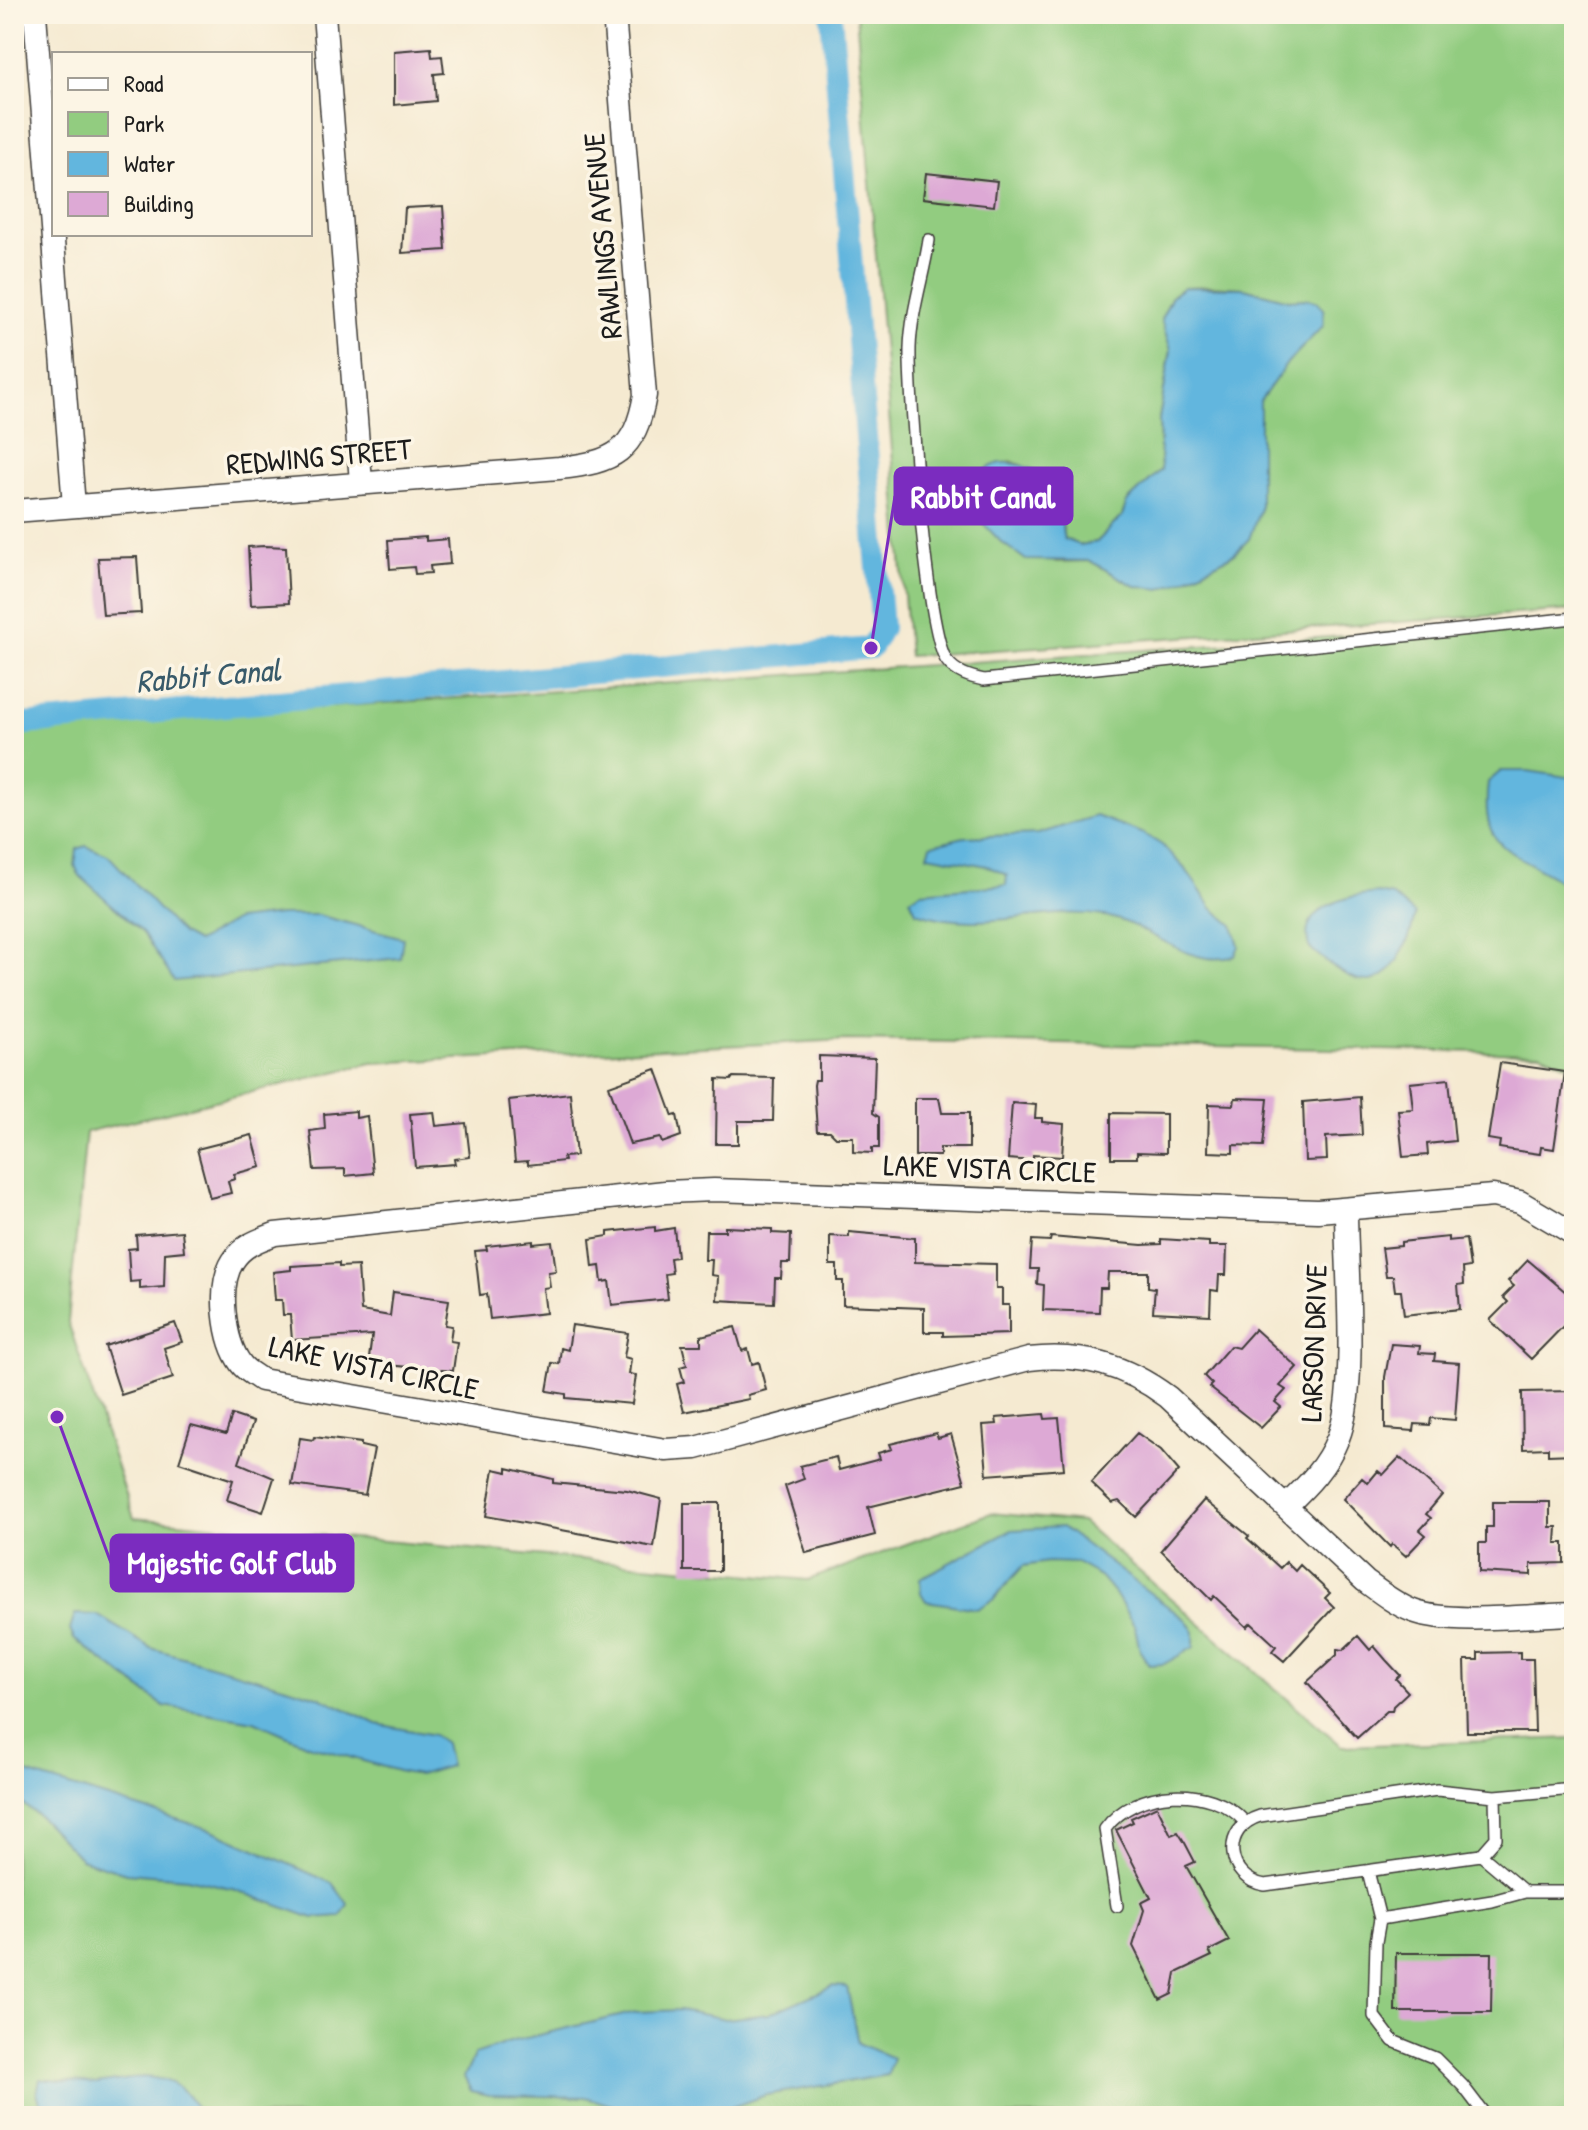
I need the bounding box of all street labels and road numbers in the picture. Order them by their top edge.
street label: RAWLINGS AVENUE [573,131,631,341]
street label: REDWING STREET [225,428,414,484]
street label: LAKE VISTA CIRCLE [883,1144,1097,1192]
street label: LARSON DRIVE [1290,1263,1336,1423]
street label: LAKE VISTA CIRCLE [266,1325,482,1409]

